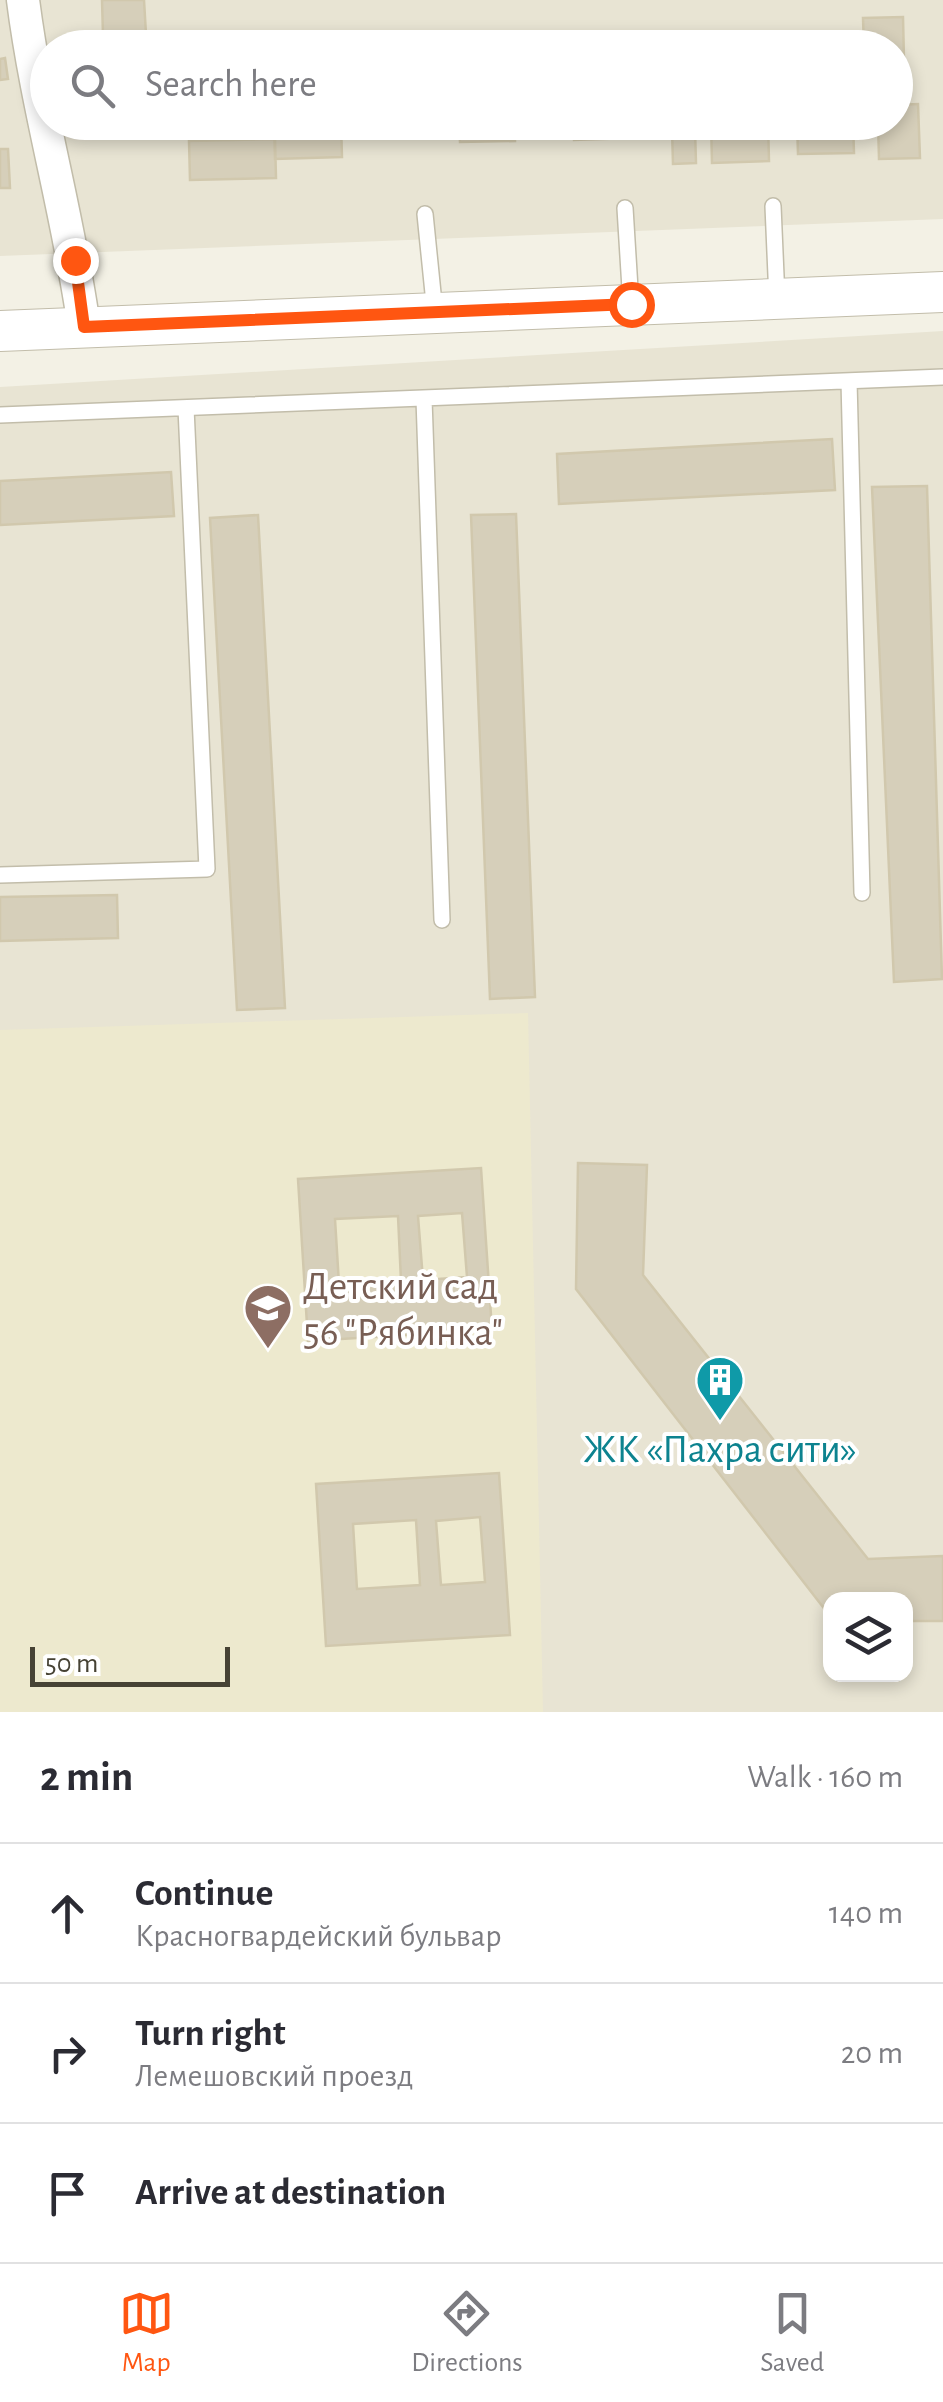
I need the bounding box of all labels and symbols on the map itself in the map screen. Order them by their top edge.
route end [53,238,99,284]
route start [609,282,655,328]
place label: Детский сад 56 "Рябинка" [303,1267,503,1353]
school or university icon: Детский сад 56 "Рябинка" [242,1282,294,1350]
building icon: ЖК «Пахра сити» [694,1354,746,1422]
place label: ЖК «Пахра сити» [583,1430,857,1470]
scale bar [30,1642,230,1686]

